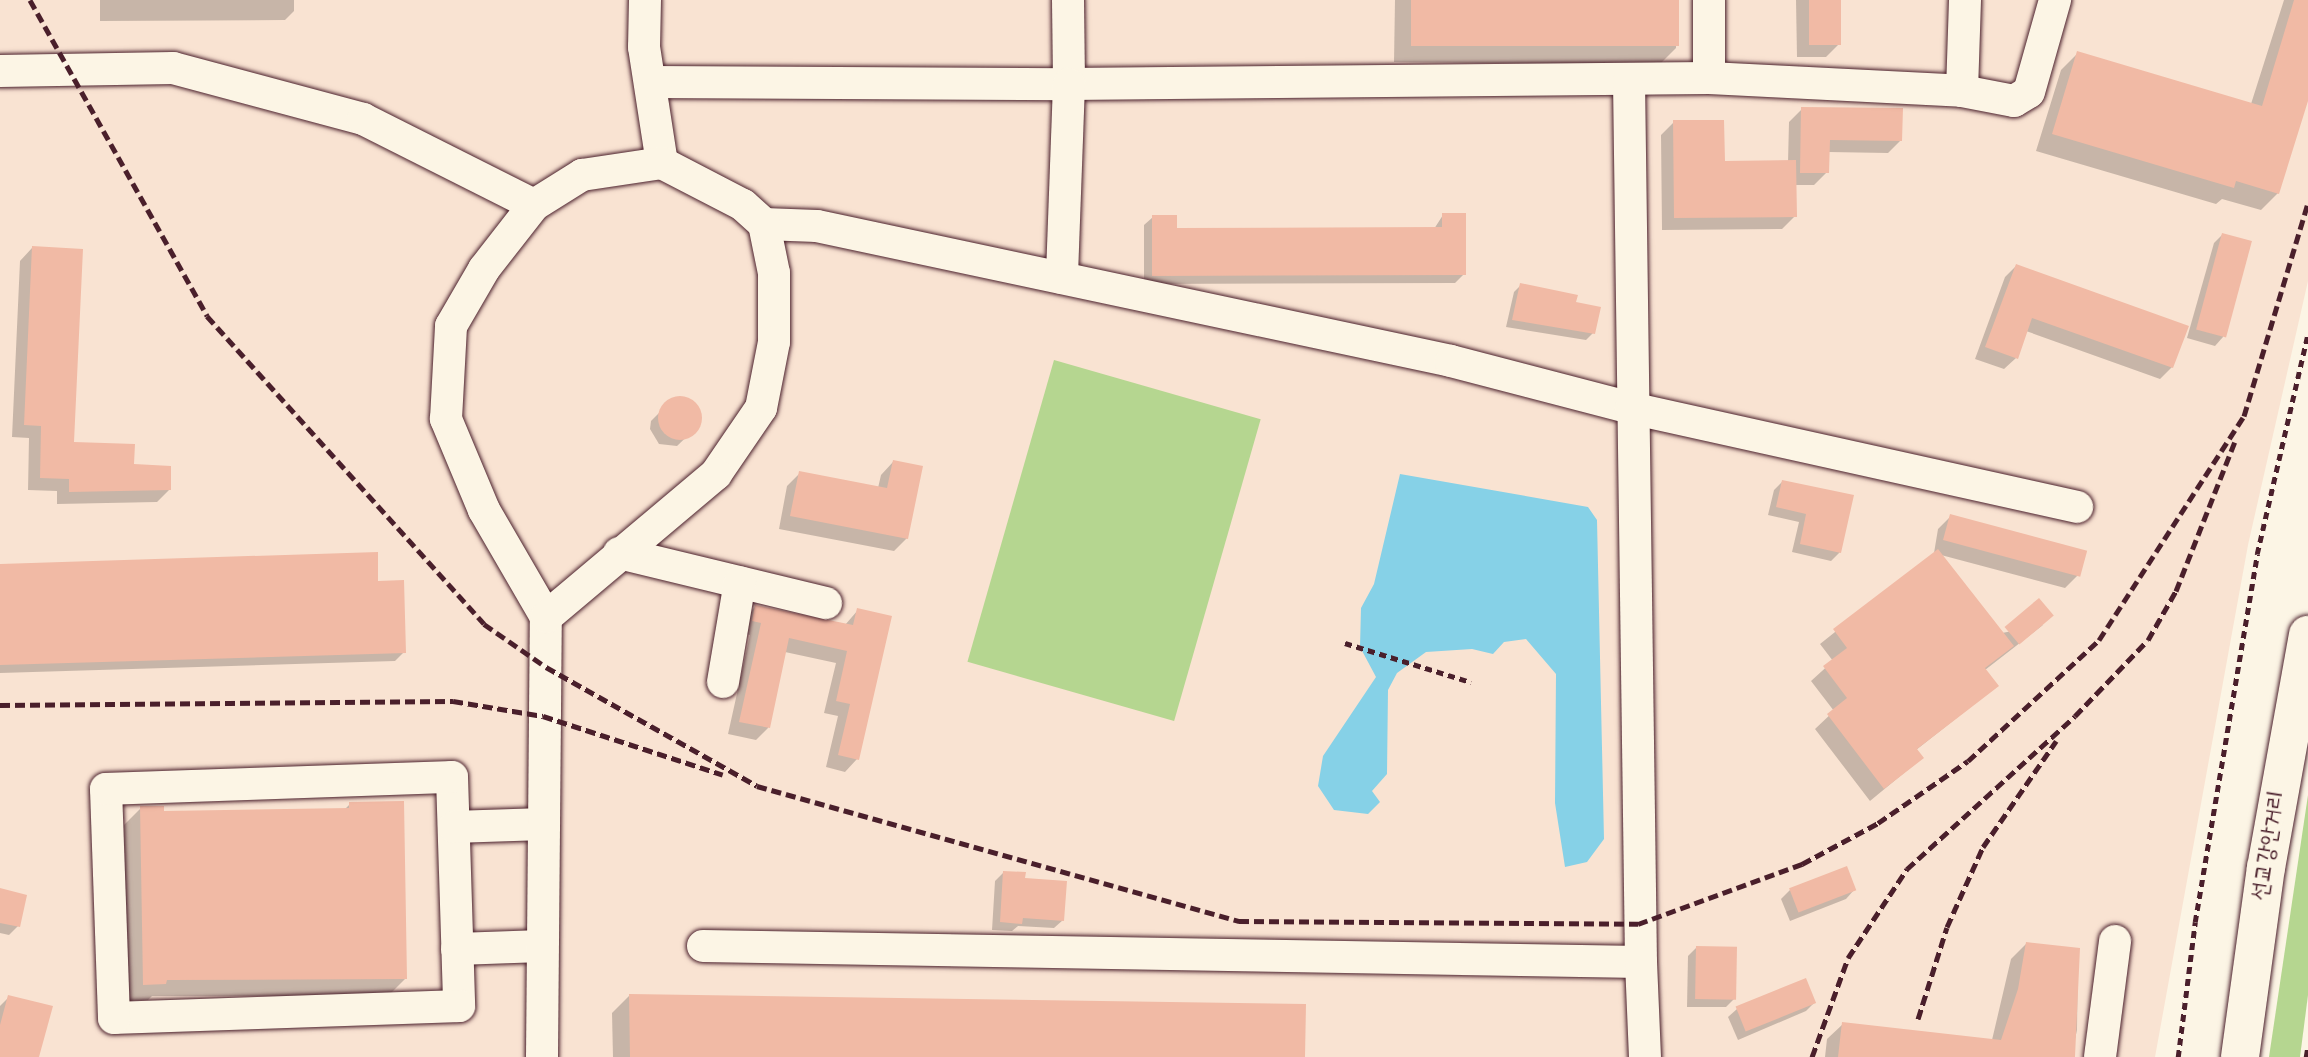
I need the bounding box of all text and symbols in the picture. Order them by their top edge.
street label: 선교강안거리 [2249,789,2293,903]

